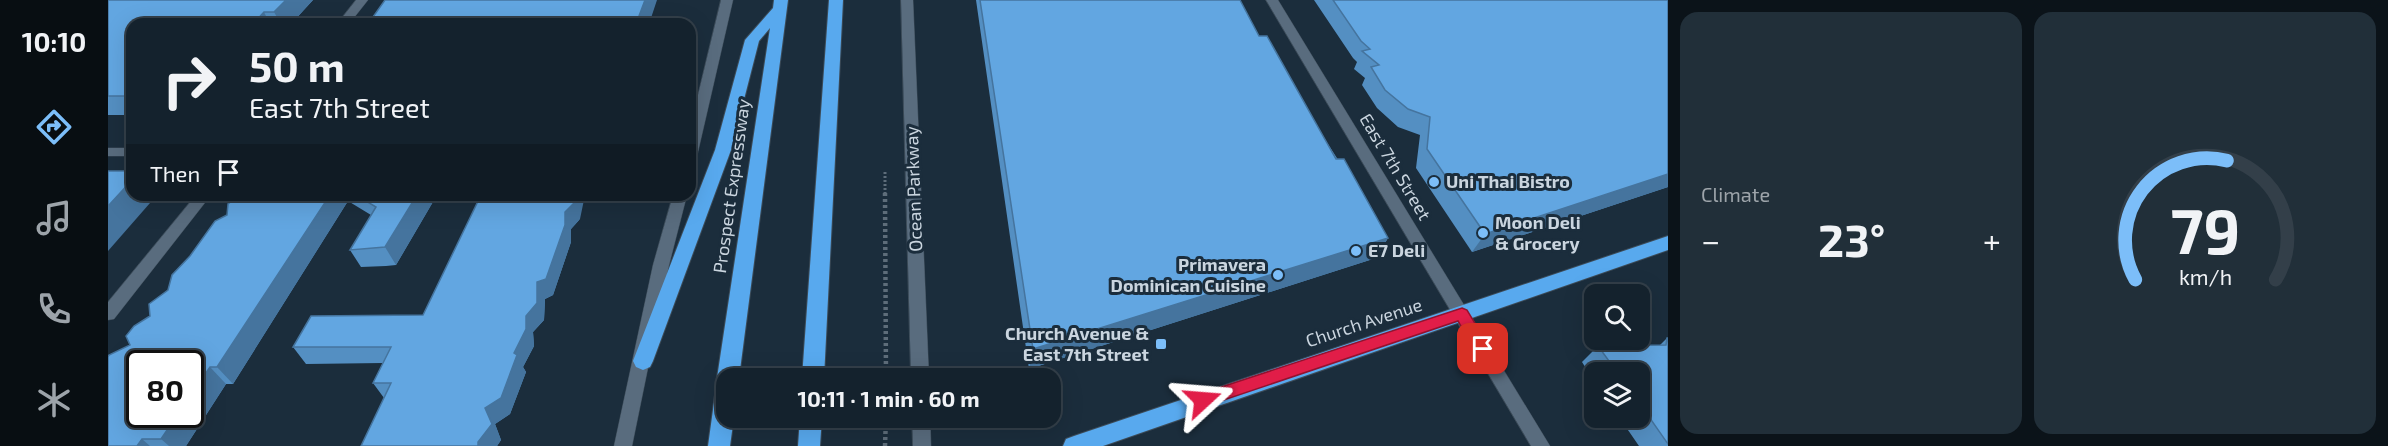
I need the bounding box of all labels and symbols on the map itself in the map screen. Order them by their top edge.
street label: Prospect Expressway [708,97,754,274]
street label: East 7th Street [1355,109,1436,224]
street label: Ocean Parkway [900,125,926,252]
place label: Uni Thai Bistro [1446,170,1570,192]
marker: Uni Thai Bistro [1427,175,1441,189]
place label: Moon Deli & Grocery [1495,211,1581,254]
marker: Moon Deli & Grocery [1476,226,1490,240]
place label: E7 Deli [1368,239,1425,261]
marker: E7 Deli [1349,244,1363,258]
place label: Primavera Dominican Cuisine [1111,253,1266,296]
marker: Primavera Dominican Cuisine [1271,268,1285,282]
street label: Church Avenue [1303,293,1425,351]
place label: Church Avenue & East 7th Street [1005,322,1150,365]
pin [1457,323,1508,374]
marker: Church Avenue & East 7th Street [1154,337,1168,351]
speed limit sign: 80 [126,350,204,428]
position arrow [1171,368,1235,432]

